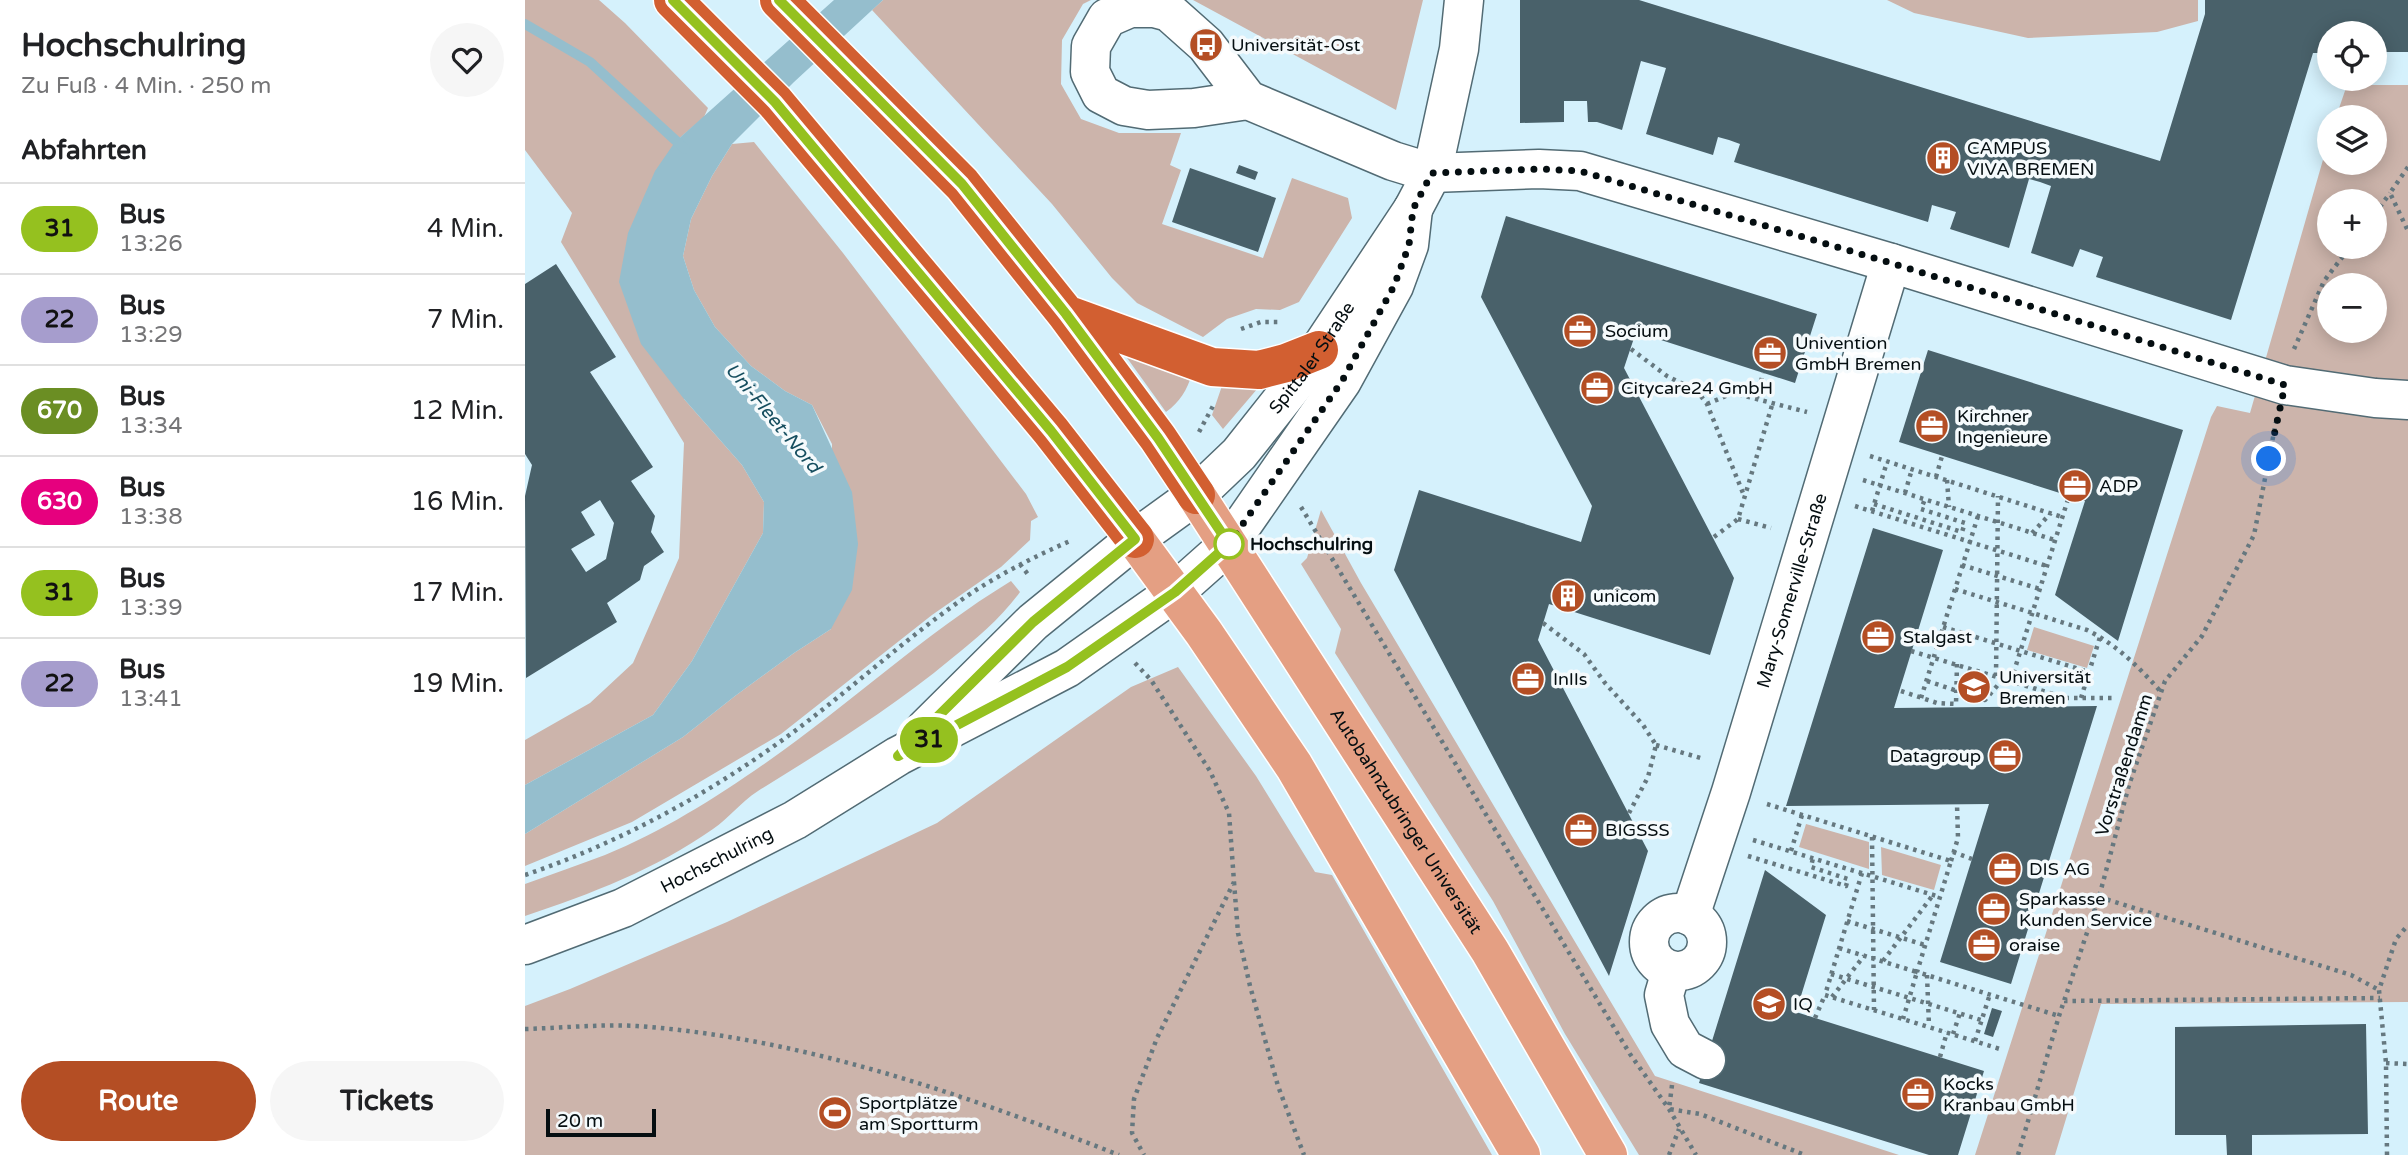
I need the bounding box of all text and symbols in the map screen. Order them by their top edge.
map controls [2317,21,2387,343]
button: locate [2317,21,2387,91]
button: heart [430,23,504,97]
text: Hochschulring [21,26,247,65]
bus stop icon: Universität-Ost [1187,26,1225,64]
place label: Universität-Ost [1231,34,1360,56]
text: Zu Fuß · 4 Min. · 250 m [21,72,271,100]
button: layers [2317,105,2387,175]
text: Abfahrten [21,135,147,166]
place label: CAMPUS VIVA BREMEN [1967,137,2095,180]
building icon: CAMPUS VIVA BREMEN [1924,139,1962,177]
button: + [2317,189,2387,259]
text: Bus [119,199,165,230]
text: 4 Min. [427,213,504,244]
text: 31 [44,214,75,243]
text: 13:26 [119,230,183,258]
button: − [2317,273,2387,343]
text: Bus [119,290,165,321]
street label: Spittaler Straße [1264,297,1359,418]
text: 7 Min. [427,304,504,335]
text: 22 [44,305,75,334]
office icon: Socium [1561,312,1599,350]
place label: Socium [1605,320,1669,342]
text: 13:29 [119,321,183,349]
place label: Univention GmbH Bremen [1795,332,1921,375]
office icon: Univention GmbH Bremen [1751,334,1789,372]
water label: Uni-Fleet-Nord [721,359,827,479]
office icon: Citycare24 GmbH [1578,369,1616,407]
place label: Citycare24 GmbH [1621,377,1773,399]
text: Bus [119,381,165,412]
text: 12 Min. [411,395,504,426]
text: 670 [37,396,82,425]
place label: Kirchner Ingenieure [1957,405,2048,448]
office icon: Kirchner Ingenieure [1913,407,1951,445]
text: 13:34 [119,412,183,440]
your location [2251,441,2286,476]
office icon: ADP [2056,467,2094,505]
text: Bus [119,472,165,503]
place label: ADP [2099,475,2138,497]
text: 16 Min. [411,486,504,517]
text: 630 [37,487,82,516]
street label: Mary-Somerville-Straße [1752,490,1832,691]
text: 13:38 [119,503,183,531]
marker: Hochschulring [1214,529,1244,559]
place label: Hochschulring [1250,533,1373,555]
text: Bus [119,563,165,594]
text: 17 Min. [411,577,504,608]
building icon: unicom [1549,577,1587,615]
text: 31 [44,578,75,607]
place label: unicom [1593,585,1656,607]
text: 13:39 [119,594,183,622]
office icon: Stalgast [1859,618,1897,656]
place label: Stalgast [1903,626,1972,648]
text: Bus [119,654,165,685]
office icon: InIIs [1509,660,1547,698]
place label: Universität Bremen [1999,666,2091,709]
text: 19 Min. [411,668,504,699]
place label: InIIs [1553,668,1587,690]
school or university icon: Universität Bremen [1955,668,1993,706]
text: 22 [44,669,75,698]
text: 13:41 [119,685,183,713]
street label: Vorstraßendamm [2091,691,2157,839]
street label: Autobahnzubringer Universität [1325,704,1487,938]
line badge: 31 [897,717,961,763]
text: 31 [914,725,944,754]
office icon: Datagroup [1986,737,2024,775]
place label: Datagroup [1890,745,1981,767]
office icon: BIGSSS [1562,811,1600,849]
place label: BIGSSS [1605,819,1670,841]
street label: Hochschulring [657,822,777,898]
office icon: DIS AG [1986,850,2024,888]
place label: DIS AG [2029,858,2090,880]
place label: Sparkasse Kunden Service [2019,888,2152,931]
office icon: Sparkasse Kunden Service [1975,890,2013,928]
office icon: oraise [1965,926,2003,964]
place label: oraise [2009,934,2060,956]
school or university icon: IQ [1750,985,1788,1023]
place label: IQ [1793,993,1813,1015]
button: Route [21,1061,256,1141]
button: Tickets [270,1061,504,1141]
place label: Kocks Kranbau GmbH [1943,1073,2075,1116]
office icon: Kocks Kranbau GmbH [1899,1075,1937,1113]
place label: Sportplätze am Sportturm [859,1092,979,1135]
sports icon: Sportplätze am Sportturm [816,1094,854,1132]
scale bar [546,1106,656,1138]
text: 20 m [557,1110,603,1132]

